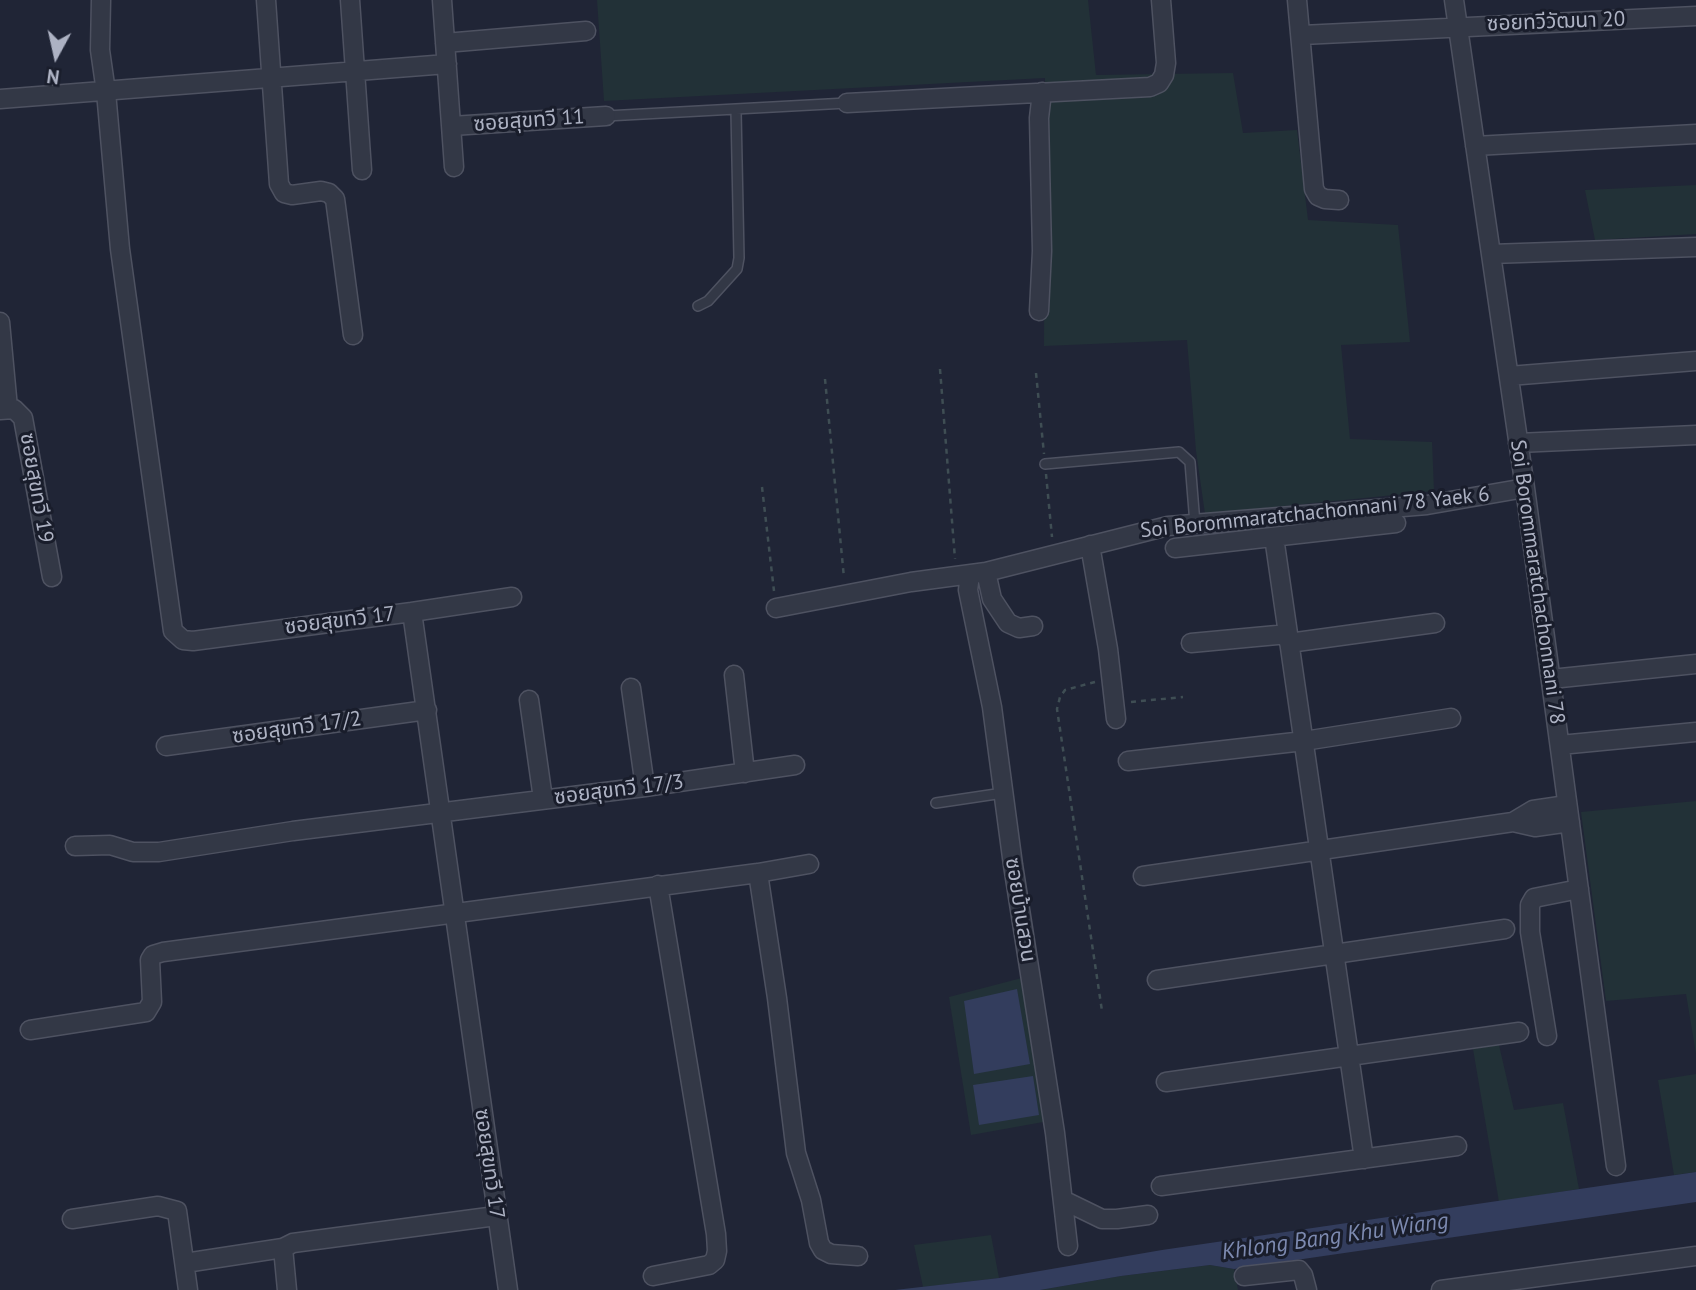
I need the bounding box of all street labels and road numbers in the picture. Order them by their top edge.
street label: ซอยทวีวัฒนา 20 [1486,7,1626,37]
street label: ซอยสุขทวี 11 [473,105,585,137]
street label: ซอยสุขทวี 19 [14,431,58,545]
street label: Soi Borommaratchachonnani 78 [1505,438,1569,726]
street label: Soi Borommaratchachonnani 78 Yaek 6 [1139,482,1491,544]
street label: ซอยสุขทวี 17 [283,602,397,640]
street label: ซอยสุขทวี 17/2 [231,706,363,750]
street label: ซอยสุขทวี 17/3 [553,770,685,810]
street label: ซอยบ้านสวน [999,856,1041,964]
street label: ซอยสุขทวี 17 [469,1107,509,1221]

